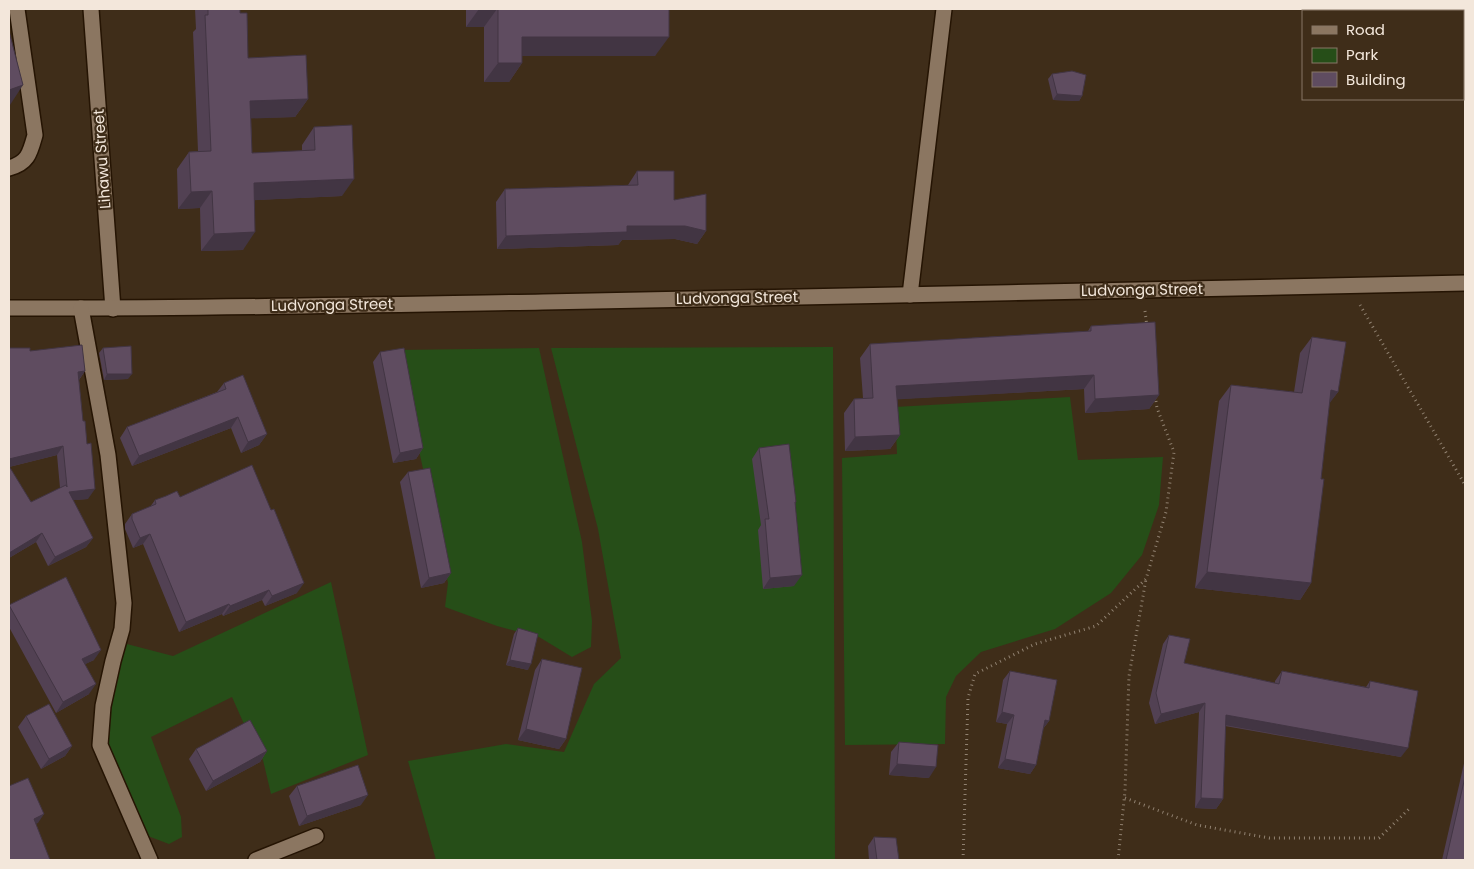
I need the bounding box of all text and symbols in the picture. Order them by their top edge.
legend [1302,10,1464,100]
text: Road [1346,19,1385,40]
text: Park [1346,44,1378,65]
text: Building [1346,69,1406,90]
street label: Lihawu Street [88,109,115,210]
street label: Ludvonga Street [1081,278,1203,301]
street label: Ludvonga Street [676,286,798,309]
street label: Ludvonga Street [271,293,393,316]

